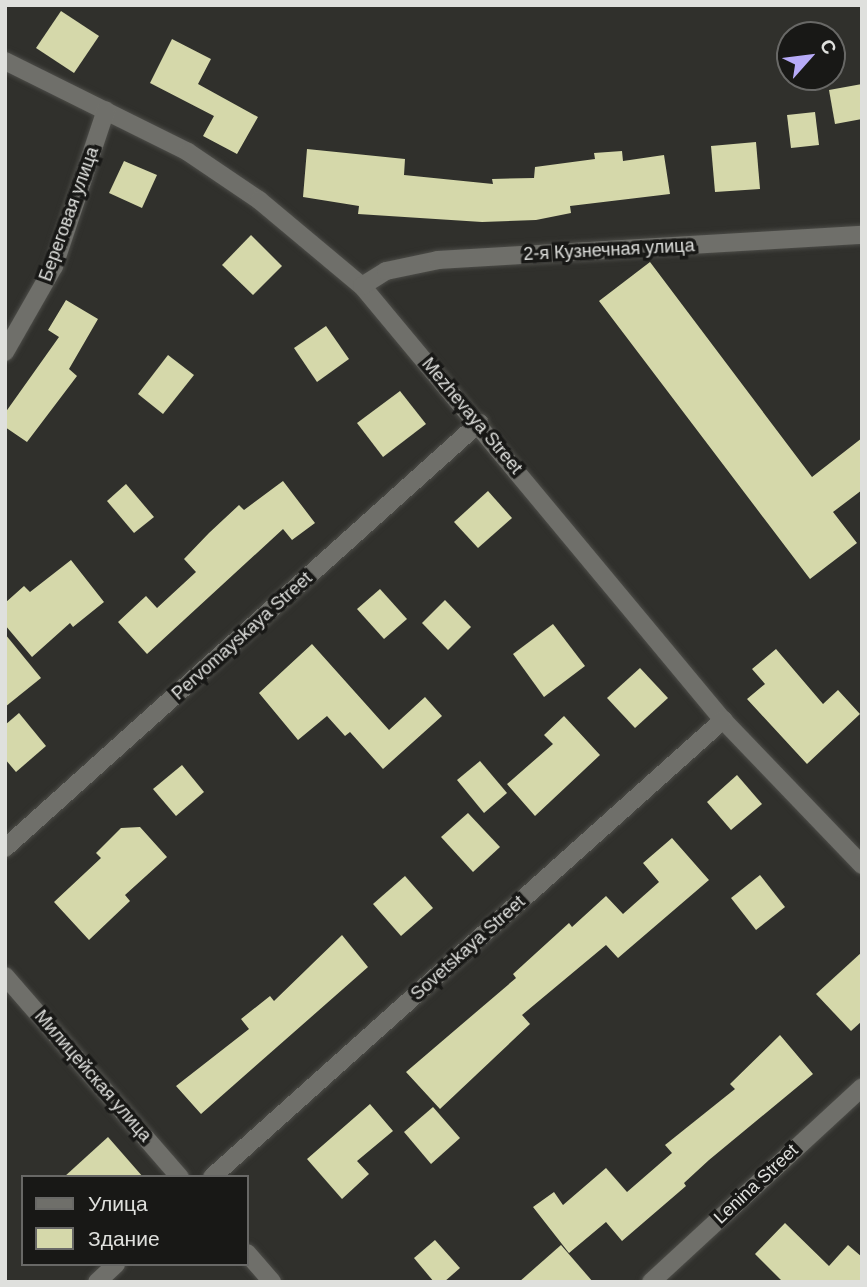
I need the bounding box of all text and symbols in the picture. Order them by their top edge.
north arrow [776,21,846,91]
text: С [816,36,841,58]
street label: Береговая улица [35,144,103,284]
street label: 2-я Кузнечная улица [523,235,695,265]
street label: Mezhevaya Street [417,353,527,479]
street label: Pervomayskaya Street [167,567,317,705]
street label: Sovetskaya Street [406,891,530,1005]
street label: Милицейская улица [30,1006,156,1146]
street label: Lenina Street [709,1140,803,1228]
legend [21,1175,248,1266]
text: Улица [88,1192,148,1215]
text: Здание [88,1227,160,1250]

